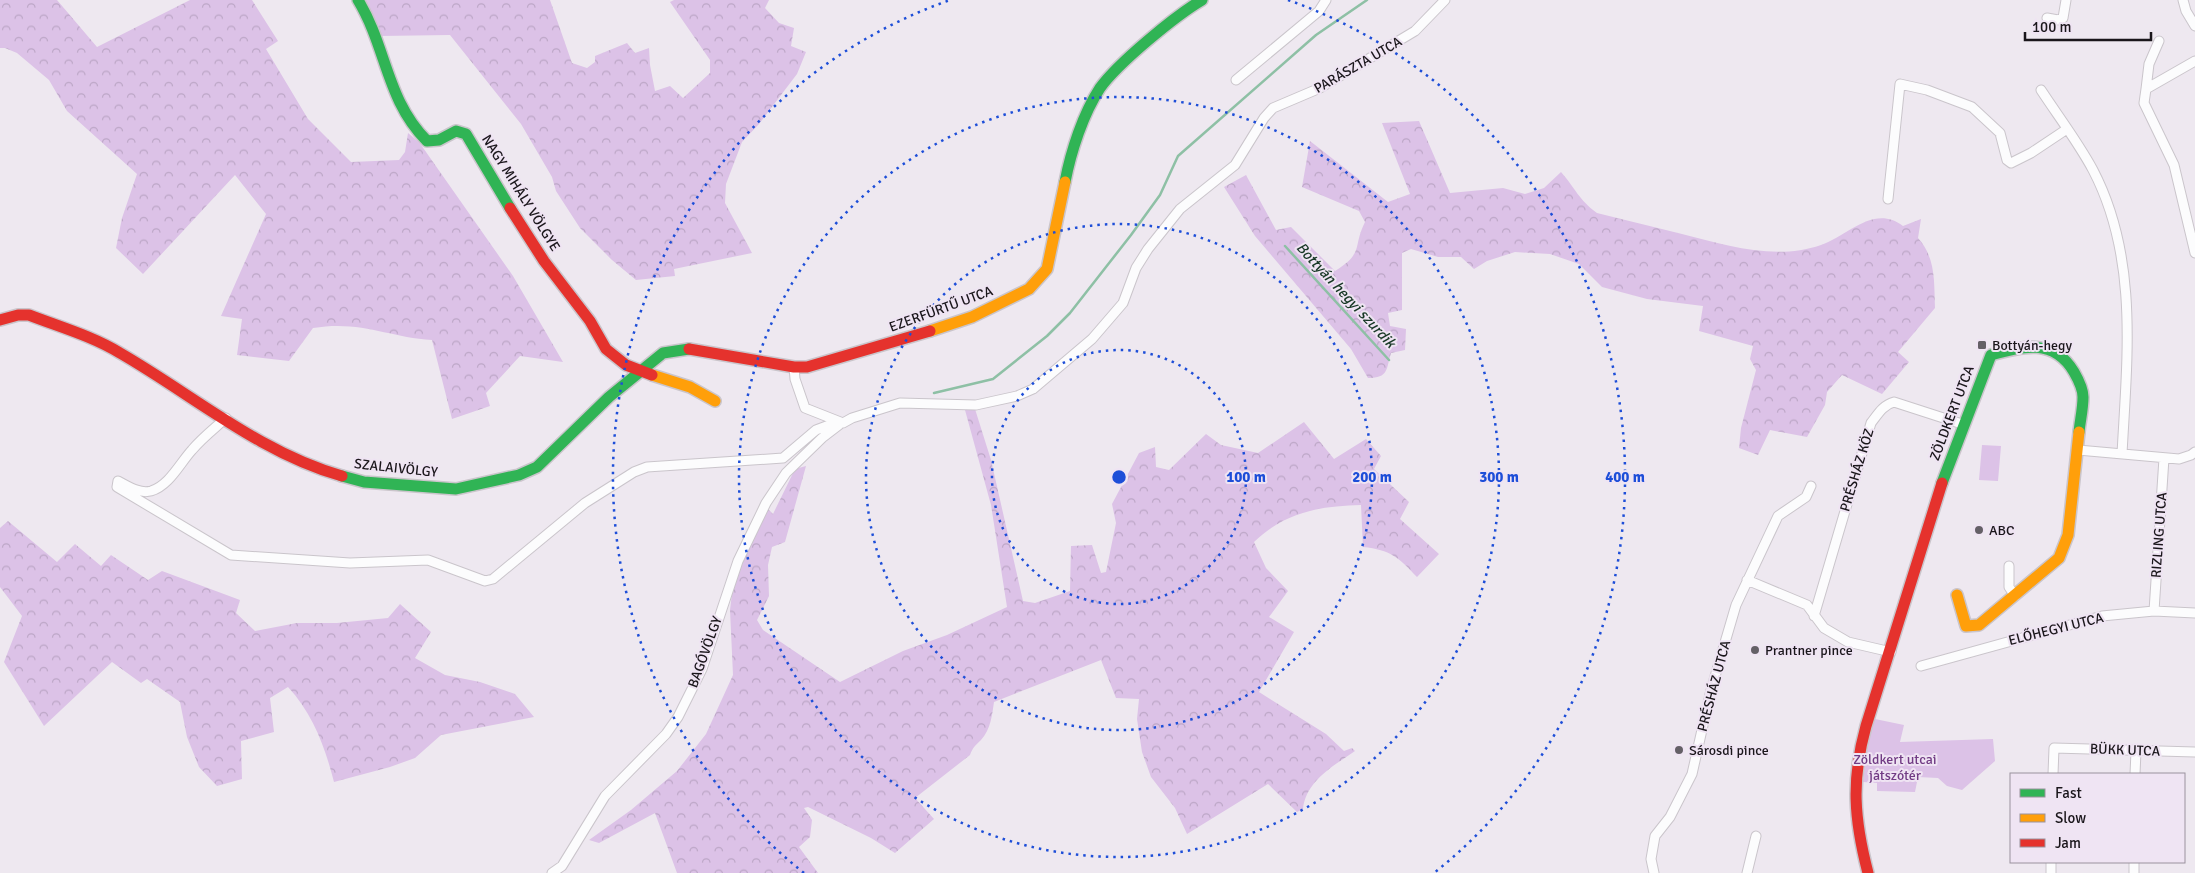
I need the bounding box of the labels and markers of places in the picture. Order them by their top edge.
place label: Bottyán-hegy [1992,337,2073,354]
marker: Bottyán-hegy [1976,339,1988,351]
centre of rings [1110,468,1128,486]
place label: ABC [1989,522,2014,539]
marker: ABC [1973,524,1985,536]
place label: Prantner pince [1765,642,1853,659]
marker: Prantner pince [1749,644,1761,656]
place label: Sárosdi pince [1689,742,1769,759]
marker: Sárosdi pince [1673,744,1685,756]

